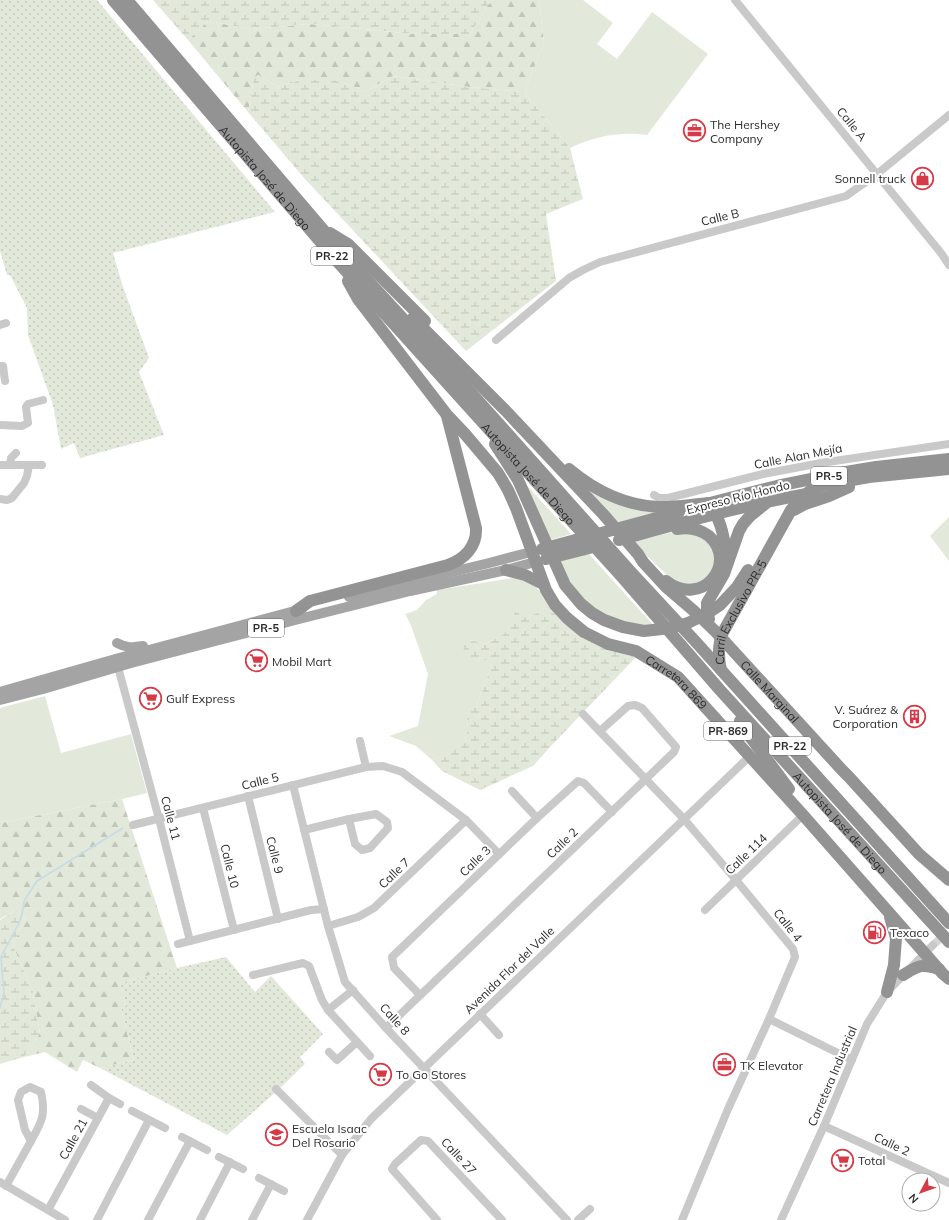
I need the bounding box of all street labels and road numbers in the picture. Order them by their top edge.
street label: Calle A [834,104,870,144]
street label: Autopista José de Diego [216,122,314,233]
street label: Calle B [699,205,741,229]
road number: PR-22 [311,247,353,265]
street label: Autopista José de Diego [478,419,579,528]
street label: Calle Alan Mejía [753,440,843,472]
road number: PR-5 [811,467,847,485]
street label: Expreso Río Hondo [685,477,791,517]
street label: Carril Exclusivo PR-5 [711,557,769,666]
road number: PR-5 [248,619,284,637]
street label: Carretera 869 [643,651,711,712]
street label: Calle Marginal [738,657,802,726]
road number: PR-869 [704,722,752,740]
road number: PR-22 [769,737,811,755]
street label: Autopista José de Diego [790,768,891,877]
street label: Calle 5 [240,769,280,793]
street label: Calle 11 [158,794,184,842]
street label: Calle 2 [543,824,581,862]
street label: Calle 114 [722,830,770,878]
street label: Calle 9 [263,835,287,875]
street label: Calle 10 [217,842,243,890]
street label: Calle 3 [456,842,494,880]
street label: Calle 7 [375,854,413,892]
street label: Calle 4 [770,905,806,945]
street label: Avenida Flor del Valle [461,923,557,1017]
street label: Calle 8 [377,1000,413,1038]
street label: Carretera Industrial [804,1024,860,1128]
street label: Calle 21 [56,1116,90,1162]
street label: Calle 2 [872,1129,912,1159]
street label: Calle 27 [438,1134,480,1178]

